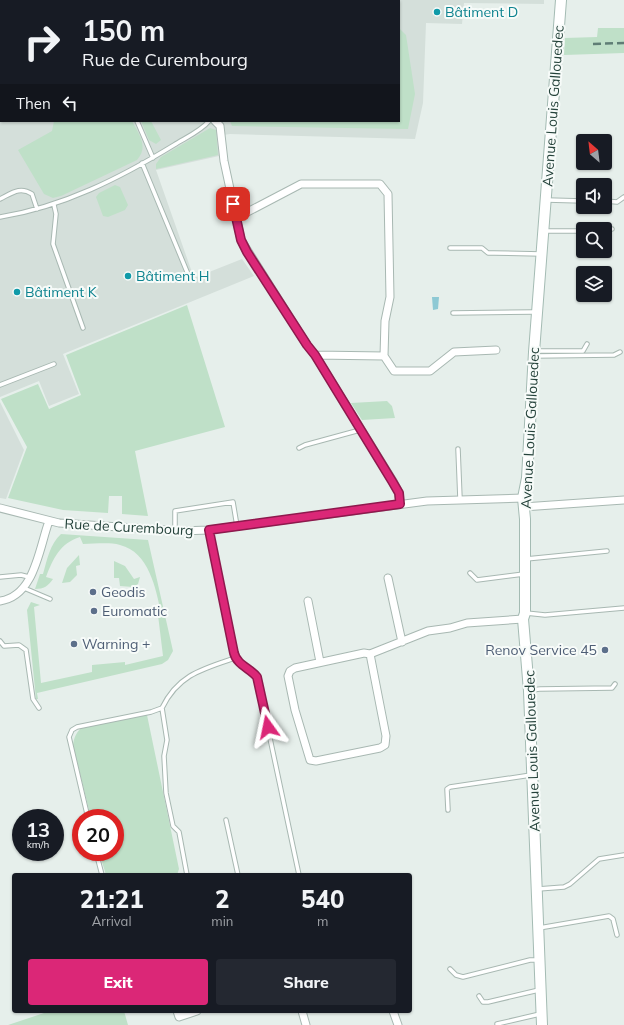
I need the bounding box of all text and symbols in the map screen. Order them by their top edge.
place label: Bâtiment D [445,3,518,21]
marker: Bâtiment D [432,7,442,17]
text: 150 m [82,13,165,48]
icon: right [16,16,68,68]
street label: Avenue Louis Gallouedec [538,25,568,187]
text: Rue de Curembourg [82,48,248,71]
icon: left [59,92,81,114]
text: Then [16,94,51,113]
north arrow [576,134,612,170]
map controls [576,134,612,302]
button: sound [576,178,612,214]
pin [216,187,250,221]
icon: arrive [222,193,244,215]
button: search [576,222,612,258]
button: layers [576,266,612,302]
place label: Bâtiment H [136,267,210,285]
marker: Bâtiment H [123,271,133,281]
place label: Bâtiment K [25,283,98,301]
marker: Bâtiment K [12,287,22,297]
street label: Avenue Louis Gallouedec [517,347,543,509]
street label: Rue de Curembourg [64,515,194,539]
place label: Geodis [101,583,146,601]
marker: Geodis [88,587,98,597]
place label: Euromatic [102,602,167,620]
marker: Euromatic [89,606,99,616]
place label: Warning + [82,635,150,653]
marker: Warning + [69,639,79,649]
place label: Renov Service 45 [485,641,597,659]
marker: Renov Service 45 [600,645,610,655]
street label: Avenue Louis Gallouedec [520,670,544,832]
position arrow [247,706,289,748]
speed limit sign: 20 [72,809,124,861]
text: 13 [26,817,50,842]
text: km/h [27,838,49,851]
text: 21:21 [80,884,144,914]
text: 2 [215,884,230,914]
text: 540 [301,884,344,914]
text: Arrival [92,913,132,929]
text: min [211,913,233,929]
text: m [317,913,328,929]
button: Exit [28,959,208,1005]
button: Share [216,959,396,1005]

